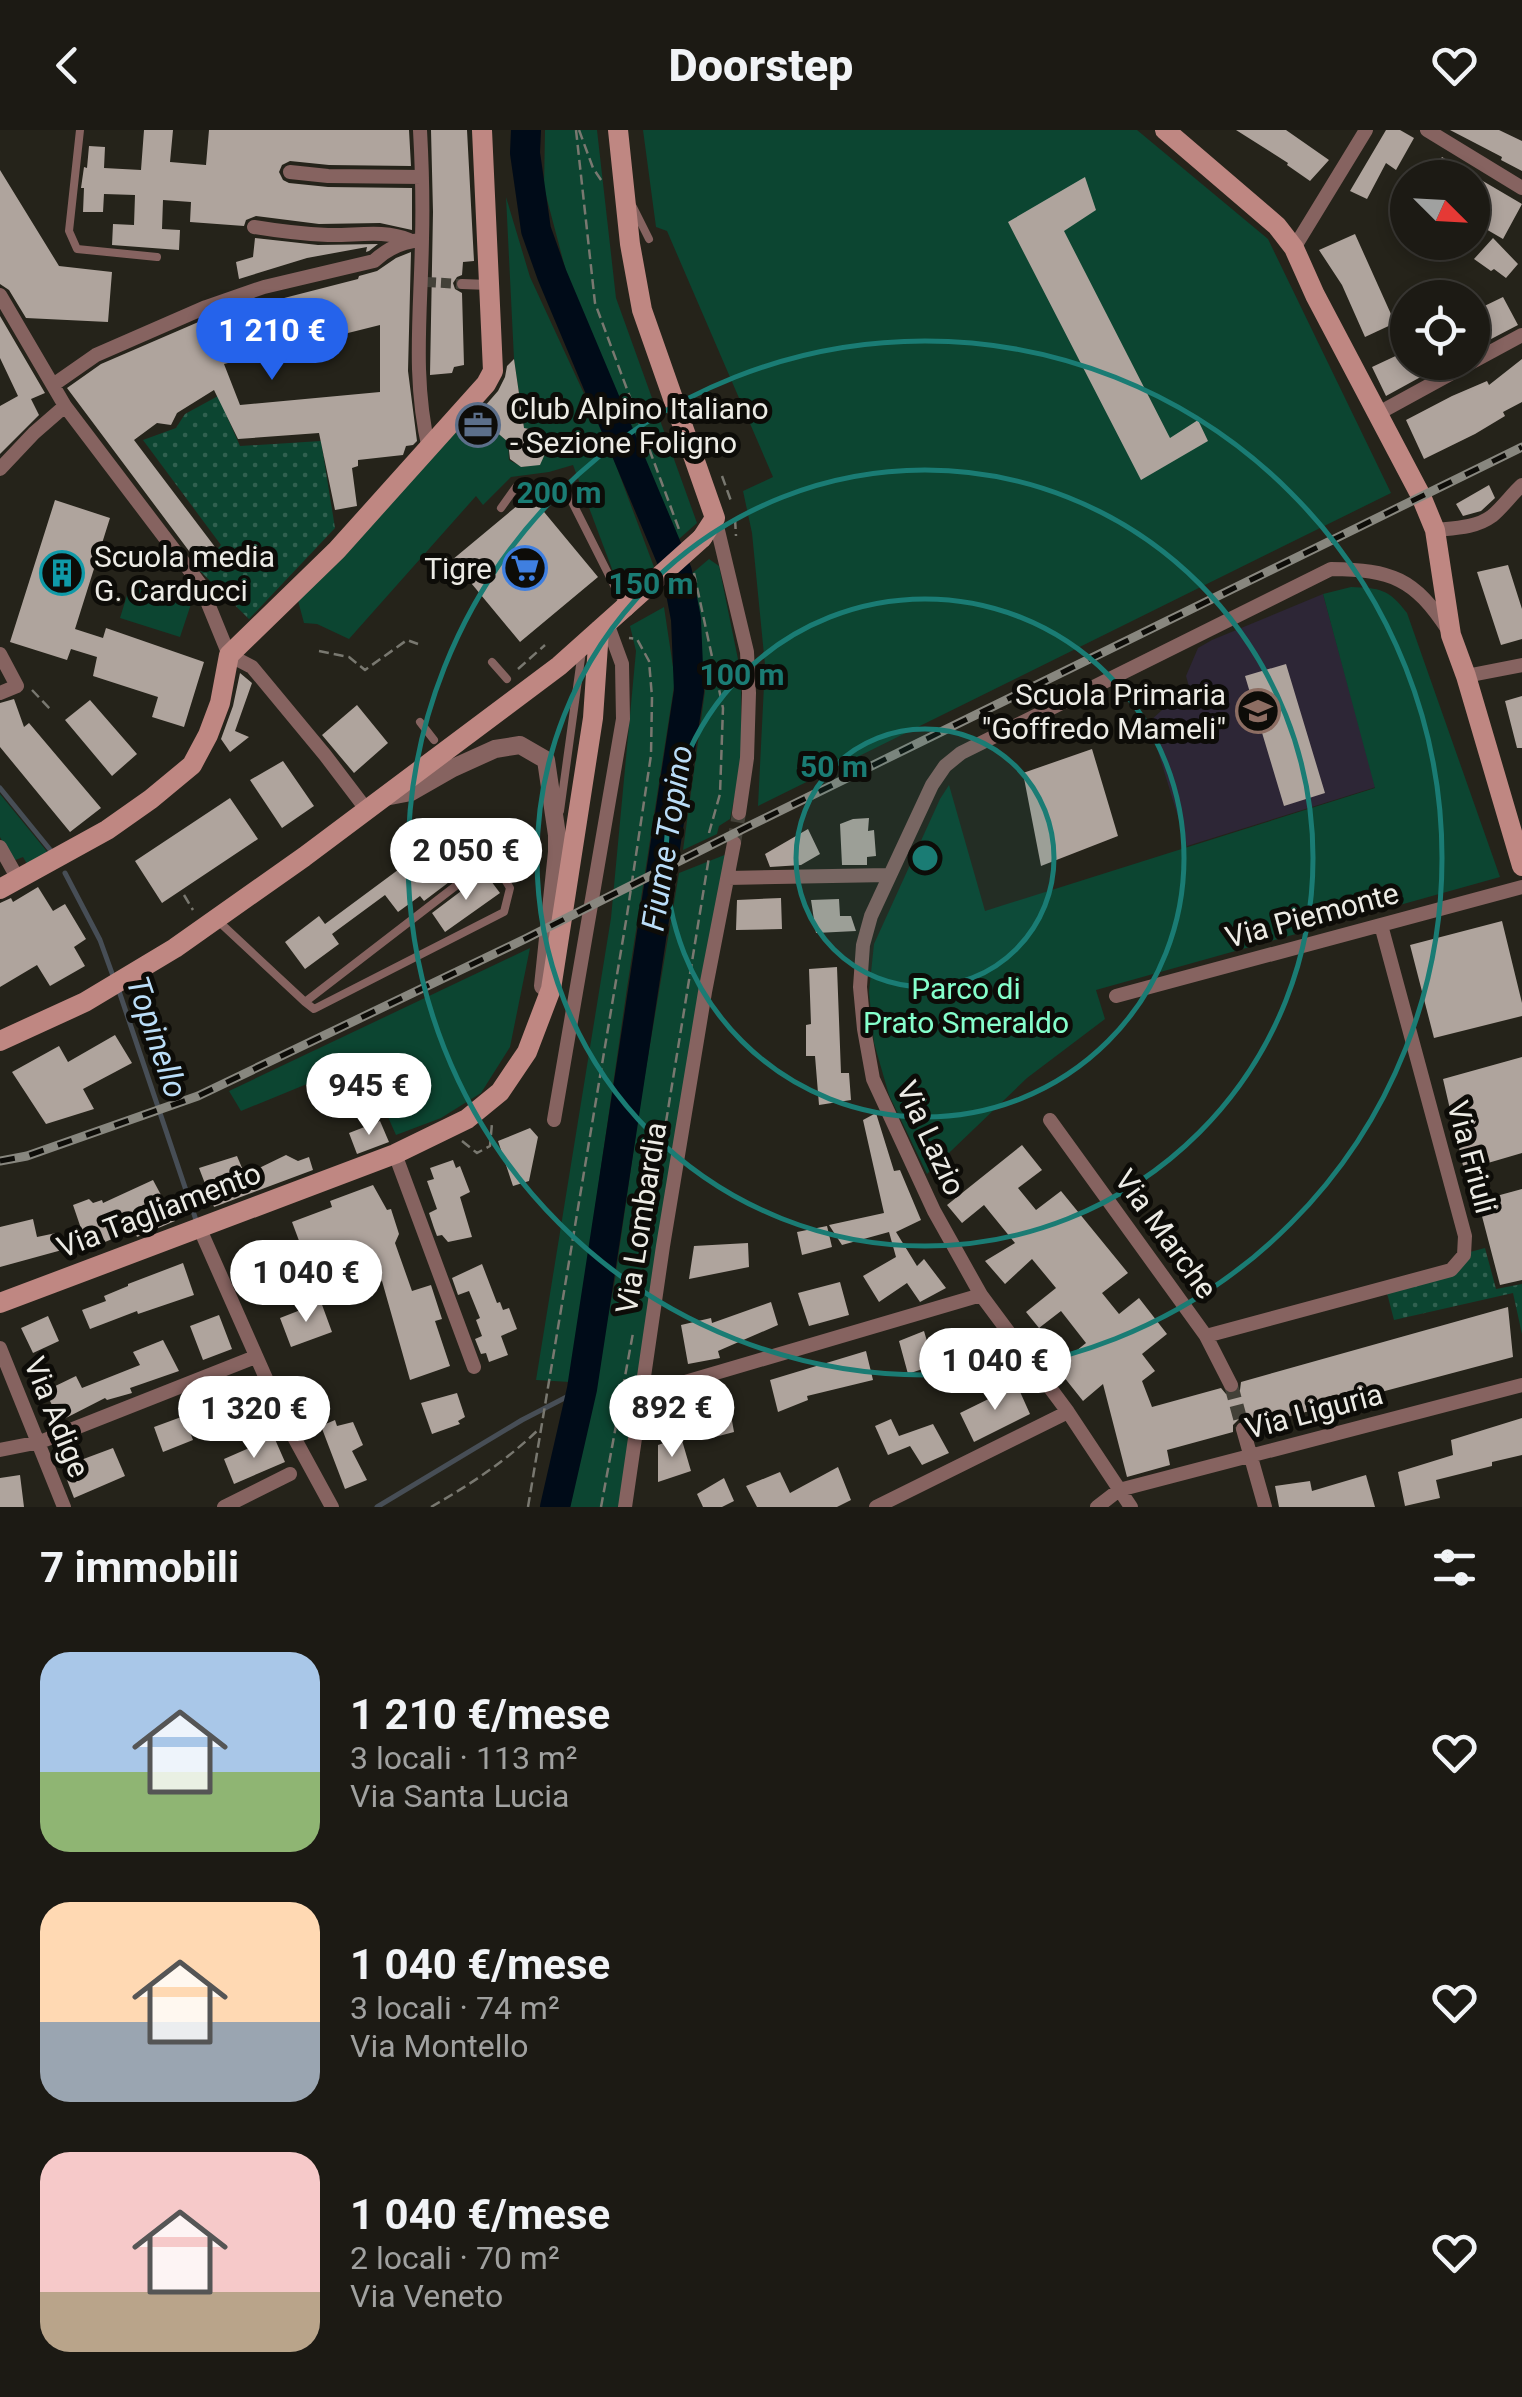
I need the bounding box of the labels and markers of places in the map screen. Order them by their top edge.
pin: 1 210 € [180,298,364,383]
place label: Club Alpino Italiano - Sezione Foligno [510,391,769,460]
office icon: Club Alpino Italiano - Sezione Foligno [455,402,501,448]
place label: Scuola media G. Carducci [94,539,275,608]
supermarket icon: Tigre [502,545,548,591]
building icon: Scuola media G. Carducci [39,550,85,596]
place label: Tigre [424,551,492,586]
place label: Scuola Primaria "Goffredo Mameli" [982,677,1226,746]
school or university icon: Scuola Primaria "Goffredo Mameli" [1235,688,1281,734]
pin: 2 050 € [374,818,558,903]
centre of rings [907,840,943,876]
pin: 945 € [299,1053,439,1138]
pin: 1 040 € [214,1240,398,1325]
pin: 1 040 € [903,1328,1087,1413]
pin: 892 € [602,1375,742,1460]
pin: 1 320 € [162,1376,346,1461]

